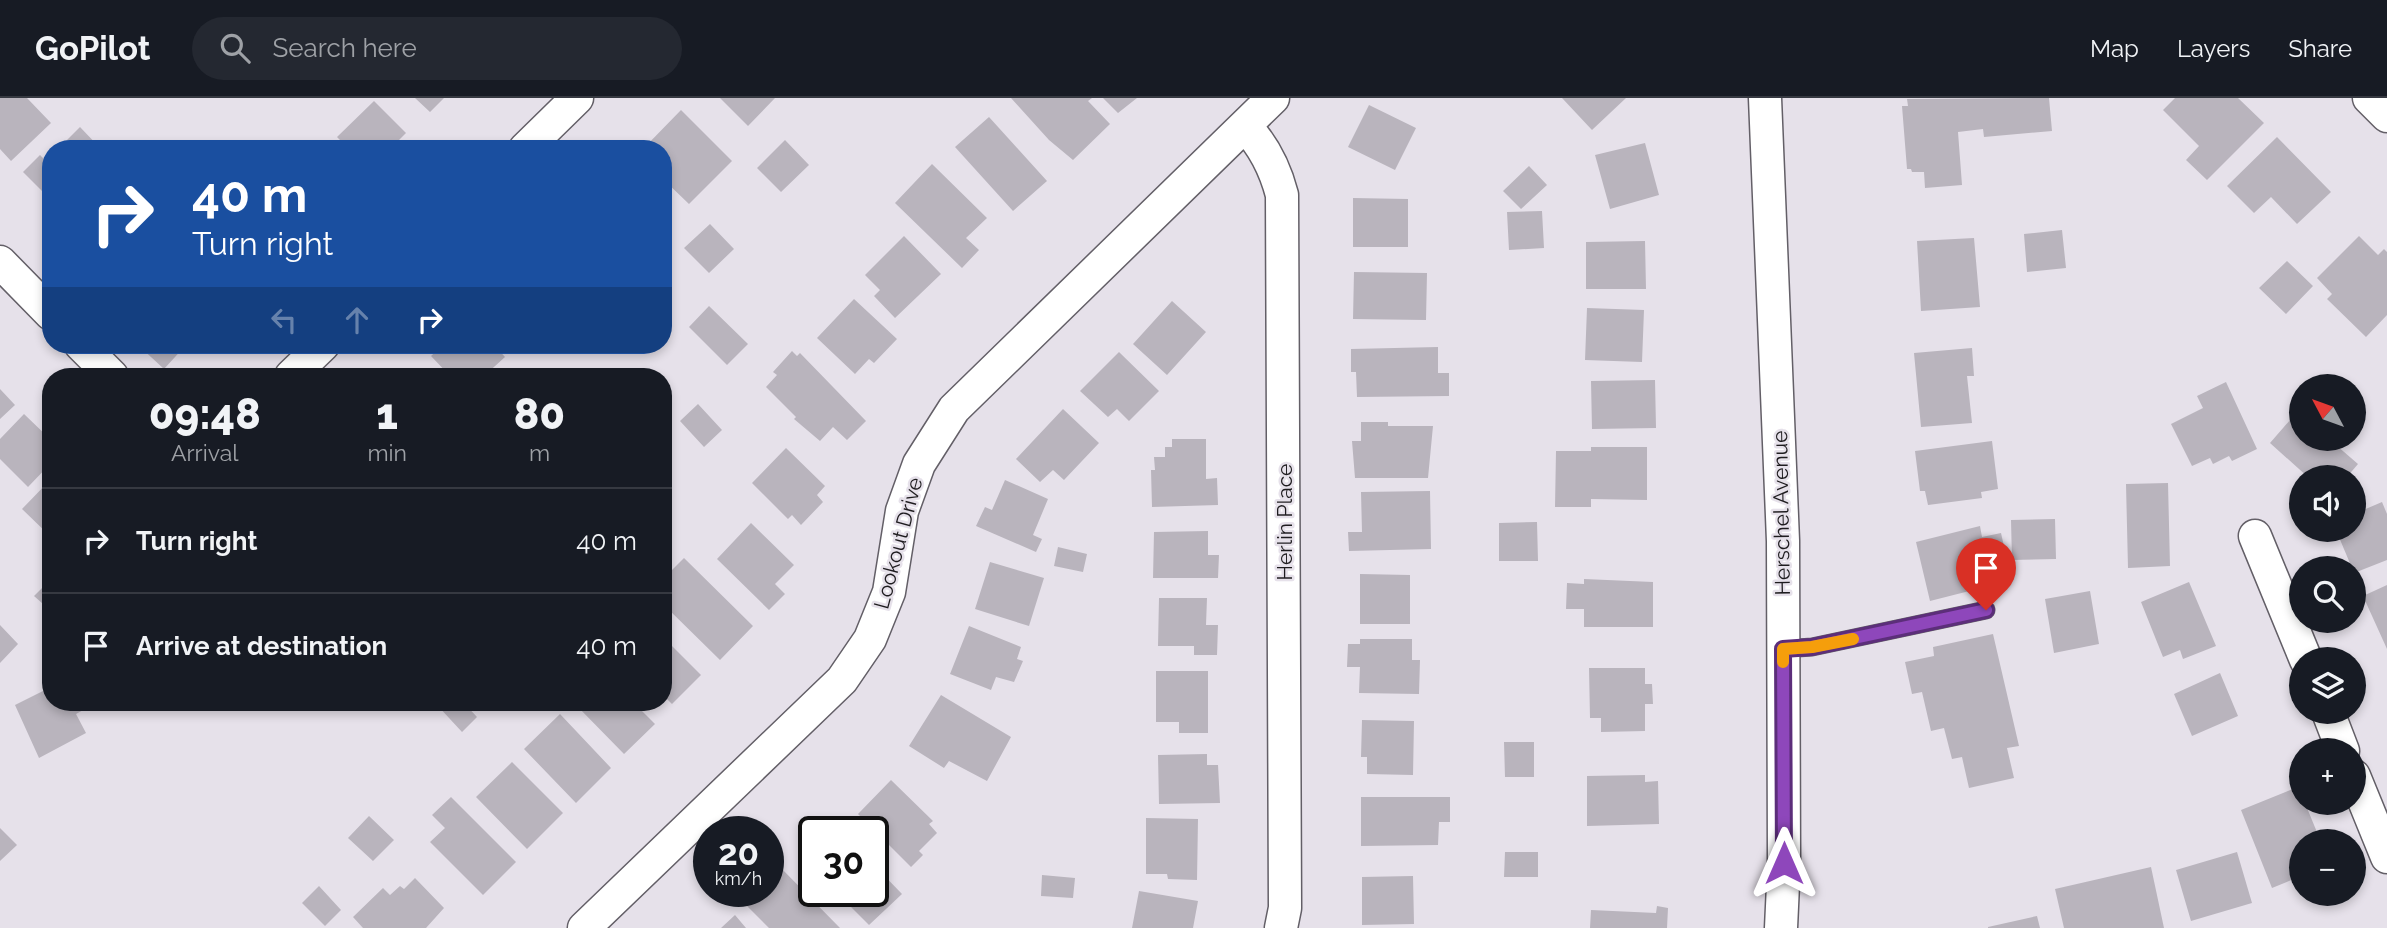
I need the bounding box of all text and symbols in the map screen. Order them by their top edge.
search box [192,17,682,80]
text: GoPilot [35,29,150,68]
icon: search [216,29,254,67]
text: Search here [272,33,417,63]
text: Map [2090,34,2139,63]
text: Layers [2177,34,2250,63]
text: Share [2288,34,2352,63]
text: 40 m [192,166,307,223]
icon: right [77,168,168,259]
text: Turn right [192,225,333,262]
icon: left [265,301,303,339]
icon: ahead [338,301,376,339]
icon: right [411,301,449,339]
north arrow [2289,374,2366,452]
map controls [2289,374,2366,906]
text: 09:48 [149,390,261,439]
text: 1 [376,390,398,439]
text: 80 [514,390,565,439]
street label: Herschel Avenue [1767,430,1795,596]
text: Arrival [171,439,238,466]
text: min [367,439,407,466]
text: m [529,439,550,466]
street label: Herlin Place [1272,464,1297,580]
button: sound [2289,465,2366,542]
street label: Lookout Drive [868,475,928,611]
icon: right [77,522,115,560]
text: Turn right [136,526,257,556]
text: 40 m [576,526,637,556]
pin [1956,538,2016,610]
icon: arrive [1967,549,2005,587]
button: search [2289,556,2366,633]
icon: arrive [77,627,115,665]
text: Arrive at destination [136,631,387,661]
text: 40 m [576,631,637,661]
button: layers [2289,647,2366,724]
button: + [2289,738,2366,815]
speed limit sign: 30 [798,816,889,907]
position arrow [1747,826,1821,900]
button: − [2289,829,2366,906]
text: 20 [718,832,759,873]
text: km/h [715,868,762,889]

